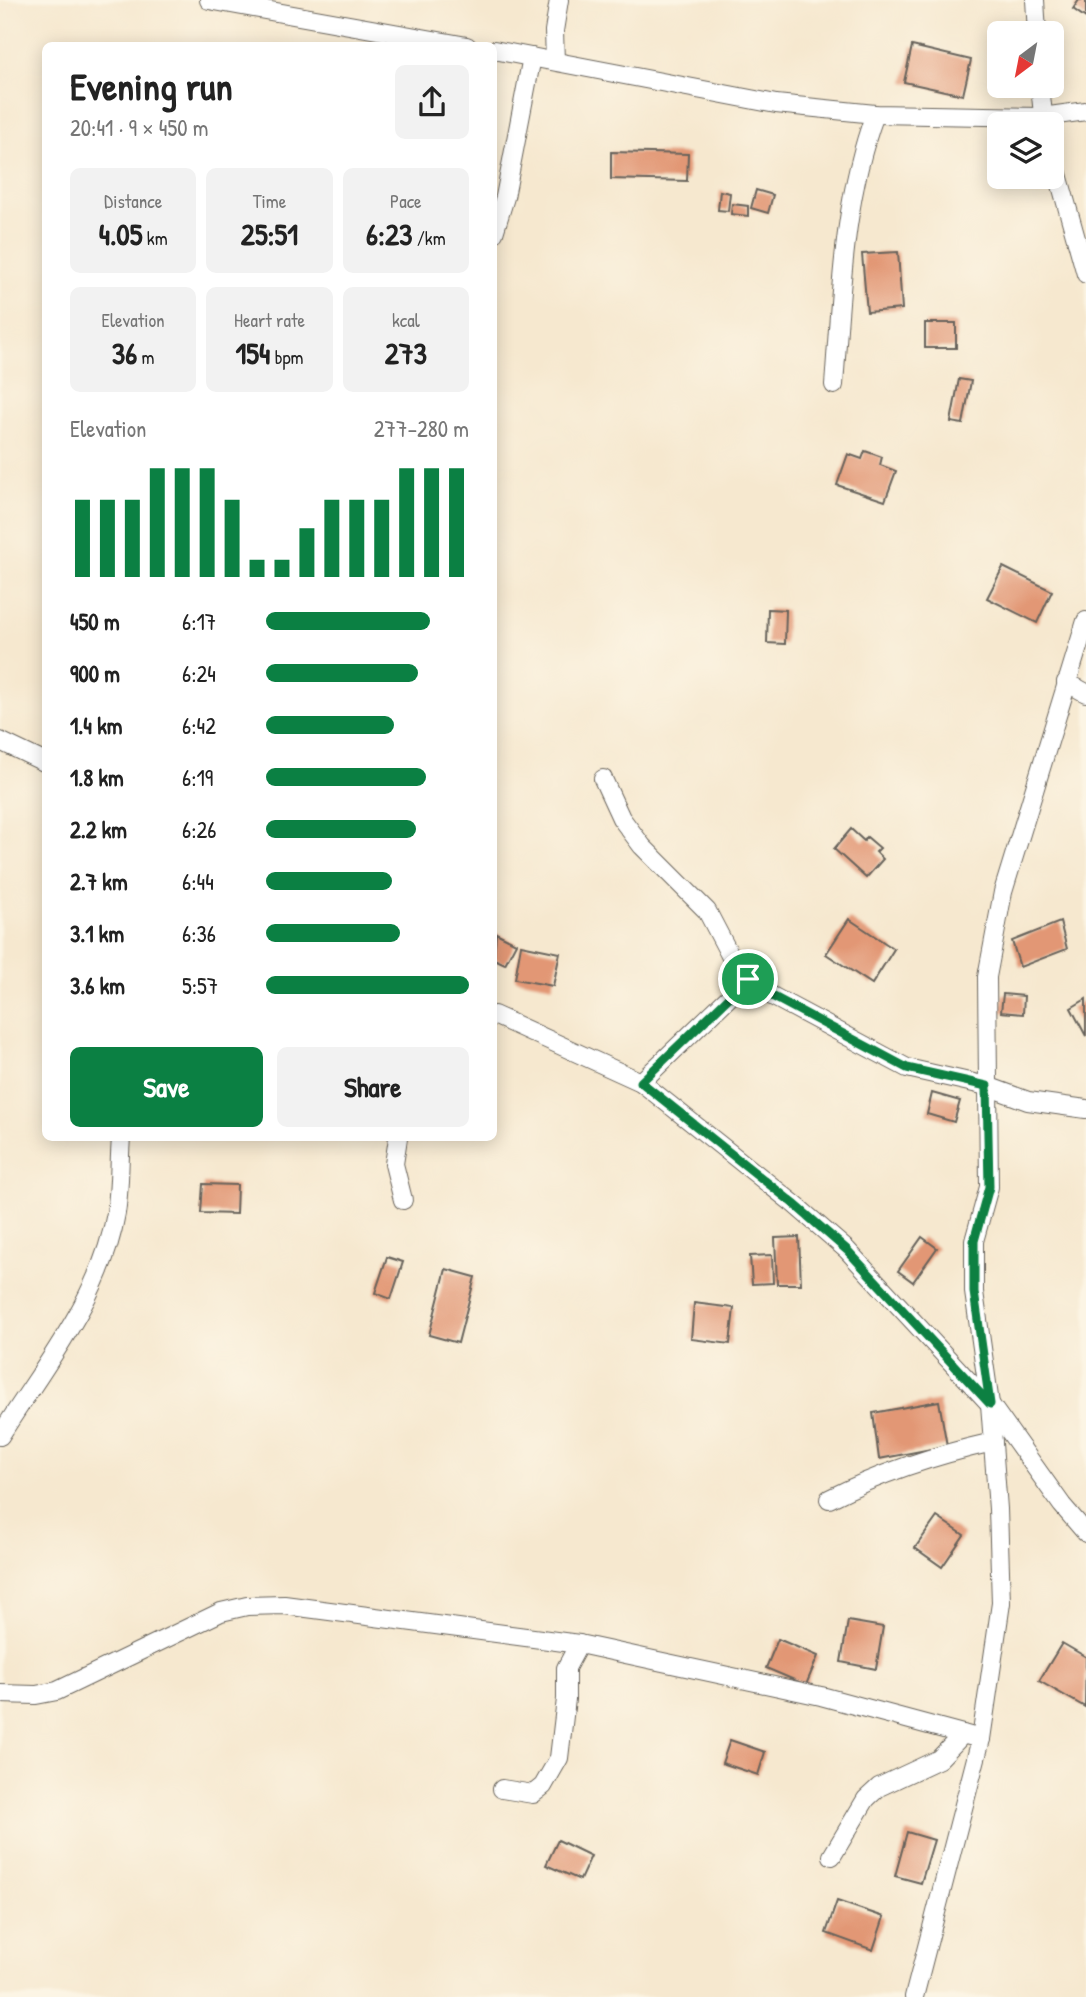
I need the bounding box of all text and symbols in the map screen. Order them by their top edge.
north arrow [987,21,1064,98]
map controls [987,21,1064,189]
text: Evening run [70,60,233,112]
button: share [395,65,469,139]
text: 20:41 · 9 × 450 m [70,112,208,143]
button: layers [987,112,1064,189]
text: Distance [104,188,162,214]
text: Time [253,188,286,214]
text: Pace [390,188,422,214]
text: 4.05 [99,214,142,254]
text: 25:51 [241,214,298,254]
text: 6:23 [366,214,412,254]
text: km [142,225,168,251]
text: /km [412,225,446,251]
text: Elevation [102,307,165,333]
text: Heart rate [234,307,305,333]
text: kcal [392,307,420,333]
text: 36 [112,333,137,373]
text: 154 [235,333,270,373]
text: 273 [385,333,427,373]
text: m [137,344,155,370]
text: bpm [270,344,304,370]
text: Elevation [70,413,146,444]
text: 277–280 m [374,413,469,444]
text: 450 m [70,606,120,637]
text: 6:17 [182,606,216,637]
text: 900 m [70,658,120,689]
text: 6:24 [182,658,216,689]
text: 1.4 km [70,710,122,741]
text: 6:42 [182,710,216,741]
text: 1.8 km [70,762,124,793]
text: 6:19 [182,762,213,793]
text: 2.2 km [70,814,127,845]
text: 6:26 [182,814,216,845]
text: 2.7 km [70,866,128,897]
text: 6:44 [182,866,214,897]
text: 3.1 km [70,918,124,949]
text: 6:36 [182,918,216,949]
pin [718,949,778,1009]
icon: arrive [729,960,767,998]
text: 3.6 km [70,970,125,1001]
text: 5:57 [182,970,218,1001]
button: Save [70,1047,263,1127]
button: Share [277,1047,469,1127]

